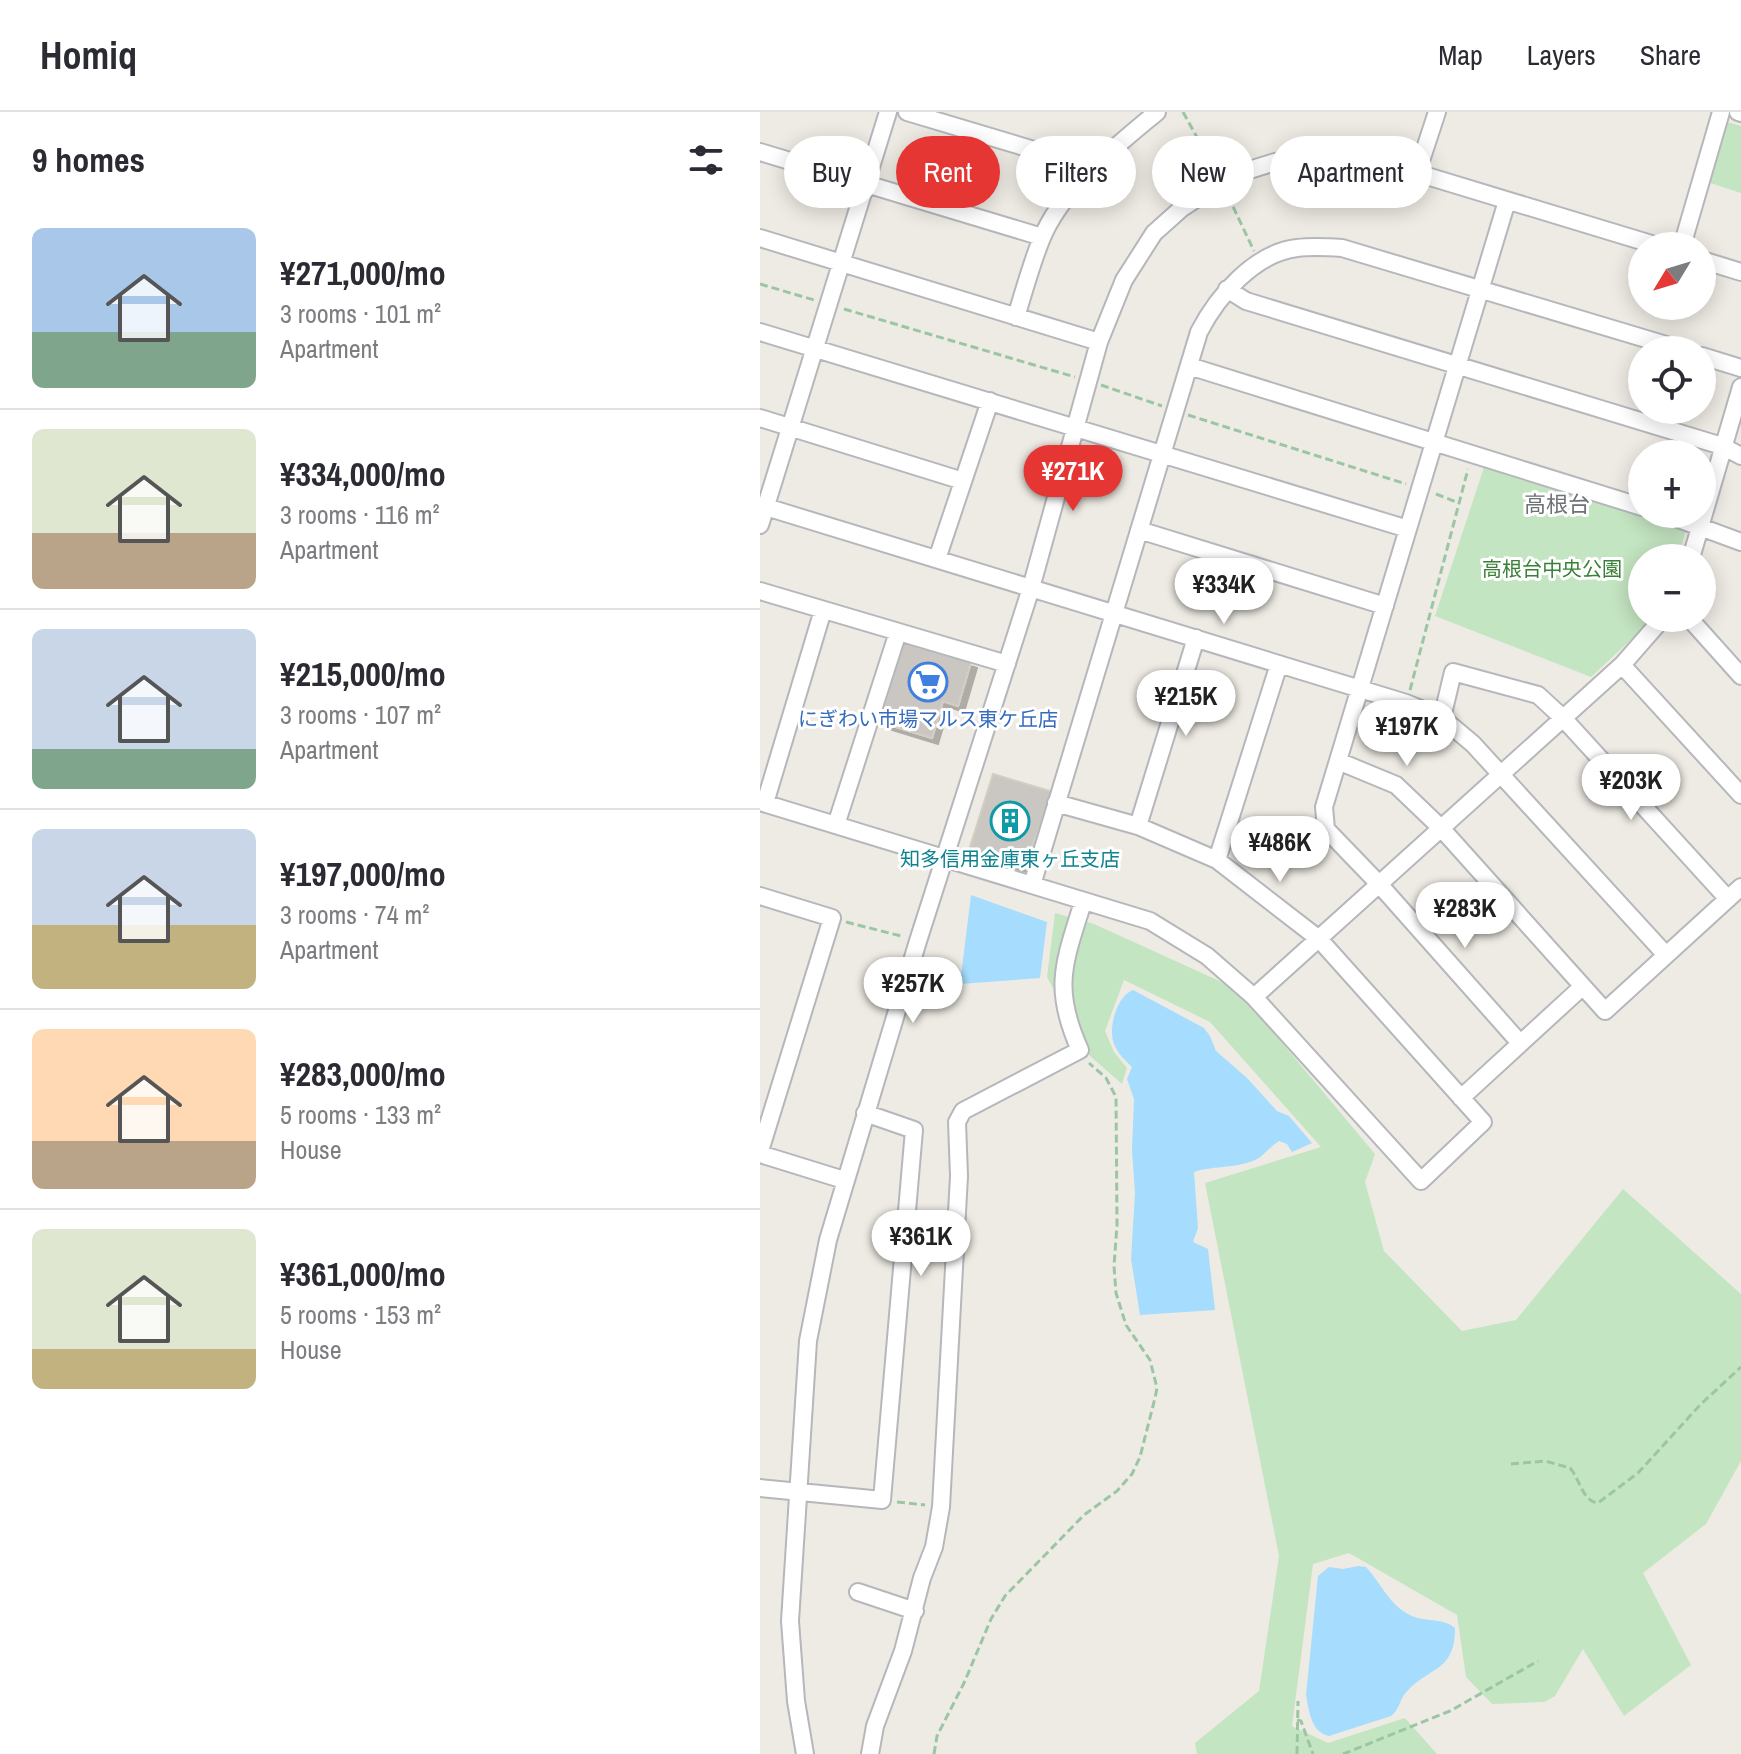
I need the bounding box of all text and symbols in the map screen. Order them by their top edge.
text: Homiq [40,30,137,81]
text: Map [1438,36,1483,74]
text: Layers [1527,36,1596,74]
text: Share [1640,36,1701,74]
chip: Buy [784,136,880,208]
chip: Rent [896,136,1000,208]
chip: Filters [1016,136,1136,208]
chip: New [1152,136,1254,208]
chip: Apartment [1270,136,1432,208]
text: 9 homes [32,137,145,183]
icon: filters [684,138,728,182]
north arrow [1628,232,1716,320]
map controls [1628,232,1716,632]
text: ¥271,000/mo [280,250,446,296]
icon: home [96,260,192,356]
text: 3 rooms · 101 m² [280,296,441,331]
text: Apartment [280,331,378,366]
button: locate [1628,336,1716,424]
button: + [1628,440,1716,528]
pin: ¥271K [1017,445,1129,513]
text: ¥334,000/mo [280,451,446,497]
text: ¥271K [1042,453,1104,488]
icon: home [96,461,192,557]
district label: 高根台 [1524,489,1590,519]
text: 3 rooms · 116 m² [280,497,440,532]
text: Apartment [280,532,378,567]
button: − [1628,544,1716,632]
park label: 高根台中央公園 [1482,555,1622,582]
pin: ¥334K [1168,558,1280,626]
text: ¥334K [1193,566,1255,601]
text: ¥215,000/mo [280,651,446,697]
icon: home [96,661,192,757]
supermarket icon: にぎわい市場マルス東ケ丘店 [907,661,949,703]
pin: ¥215K [1130,670,1242,738]
text: ¥215K [1155,678,1217,713]
text: 3 rooms · 107 m² [280,697,441,732]
pin: ¥197K [1351,700,1463,768]
place label: にぎわい市場マルス東ケ丘店 [798,705,1058,732]
text: ¥197K [1376,708,1438,743]
text: Apartment [280,732,378,767]
pin: ¥203K [1575,754,1687,822]
text: ¥203K [1600,762,1662,797]
building icon: 知多信用金庫東ヶ丘支店 [989,800,1031,842]
pin: ¥486K [1224,816,1336,884]
text: ¥486K [1249,824,1311,859]
place label: 知多信用金庫東ヶ丘支店 [900,845,1120,872]
text: ¥197,000/mo [280,851,446,897]
icon: home [96,861,192,957]
pin: ¥283K [1409,882,1521,950]
text: ¥283K [1434,890,1496,925]
text: 3 rooms · 74 m² [280,897,429,932]
text: Apartment [280,932,378,967]
pin: ¥257K [857,957,969,1025]
text: ¥257K [882,965,944,1000]
text: ¥283,000/mo [280,1051,446,1097]
icon: home [96,1061,192,1157]
text: 5 rooms · 133 m² [280,1097,441,1132]
text: House [280,1132,342,1167]
pin: ¥361K [865,1210,977,1278]
text: ¥361K [890,1218,952,1253]
text: ¥361,000/mo [280,1251,446,1297]
icon: home [96,1261,192,1357]
text: 5 rooms · 153 m² [280,1297,441,1332]
text: House [280,1332,342,1367]

